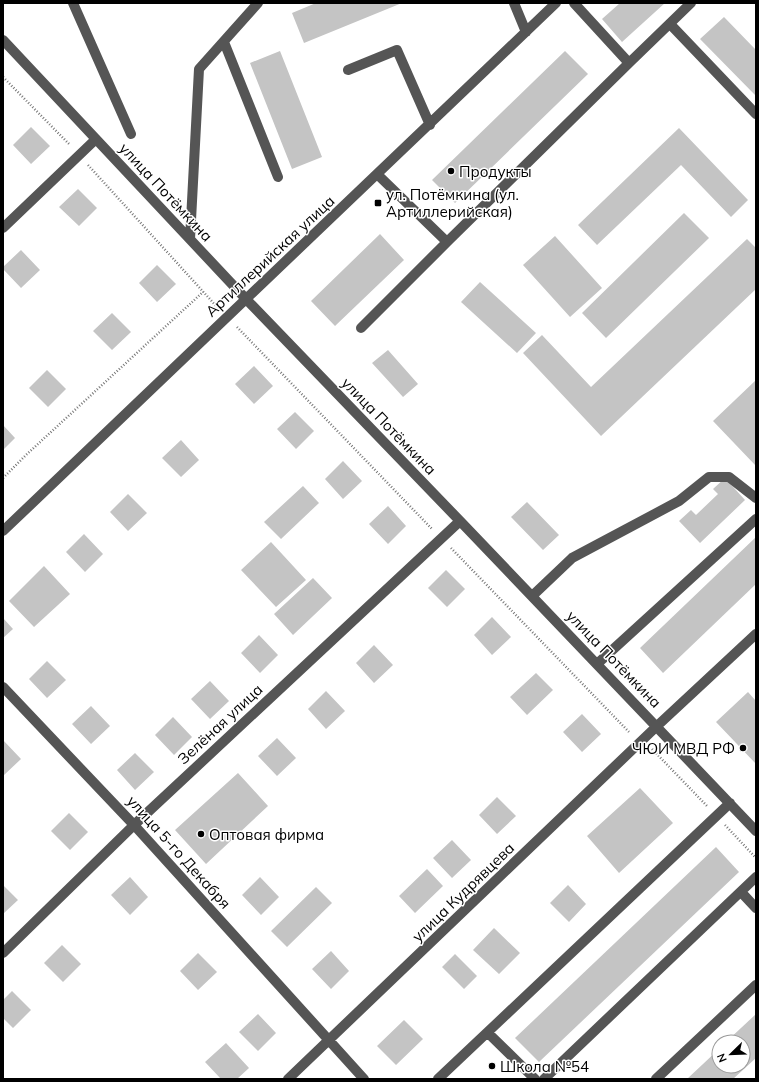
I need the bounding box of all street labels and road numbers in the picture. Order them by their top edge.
street label: улица Потёмкина [115,139,217,245]
street label: Артиллерийская улица [202,191,338,321]
street label: улица Потёмкина [338,373,440,479]
street label: улица Потёмкина [563,606,665,712]
street label: Зелёная улица [174,680,266,768]
street label: улица 5-го Декабря [123,791,235,913]
street label: улица Кудрявцева [408,838,518,946]

